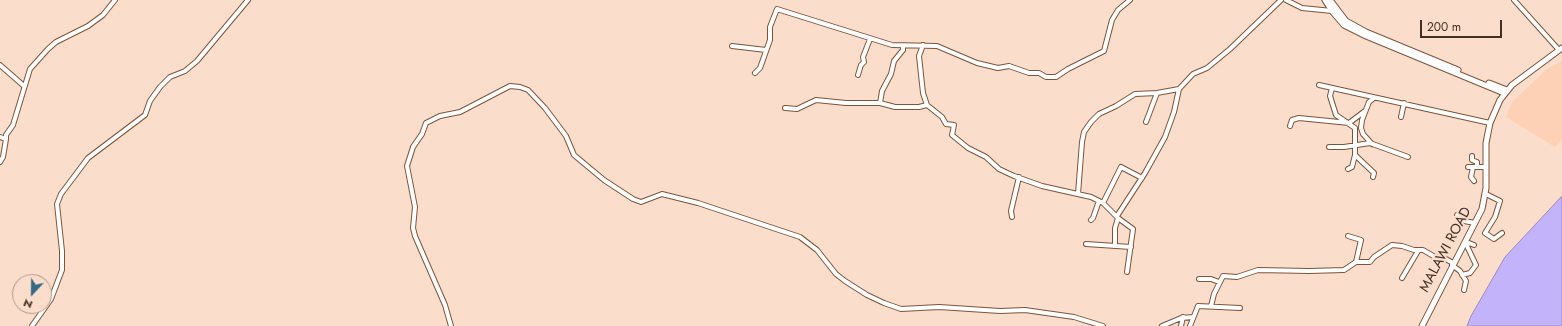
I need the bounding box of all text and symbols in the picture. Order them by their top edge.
scale bar [1422,12,1504,38]
text: 200 m [1427,18,1461,36]
street label: MALAWI ROAD [1417,205,1475,295]
north arrow [12,274,52,314]
text: N [21,295,35,313]

